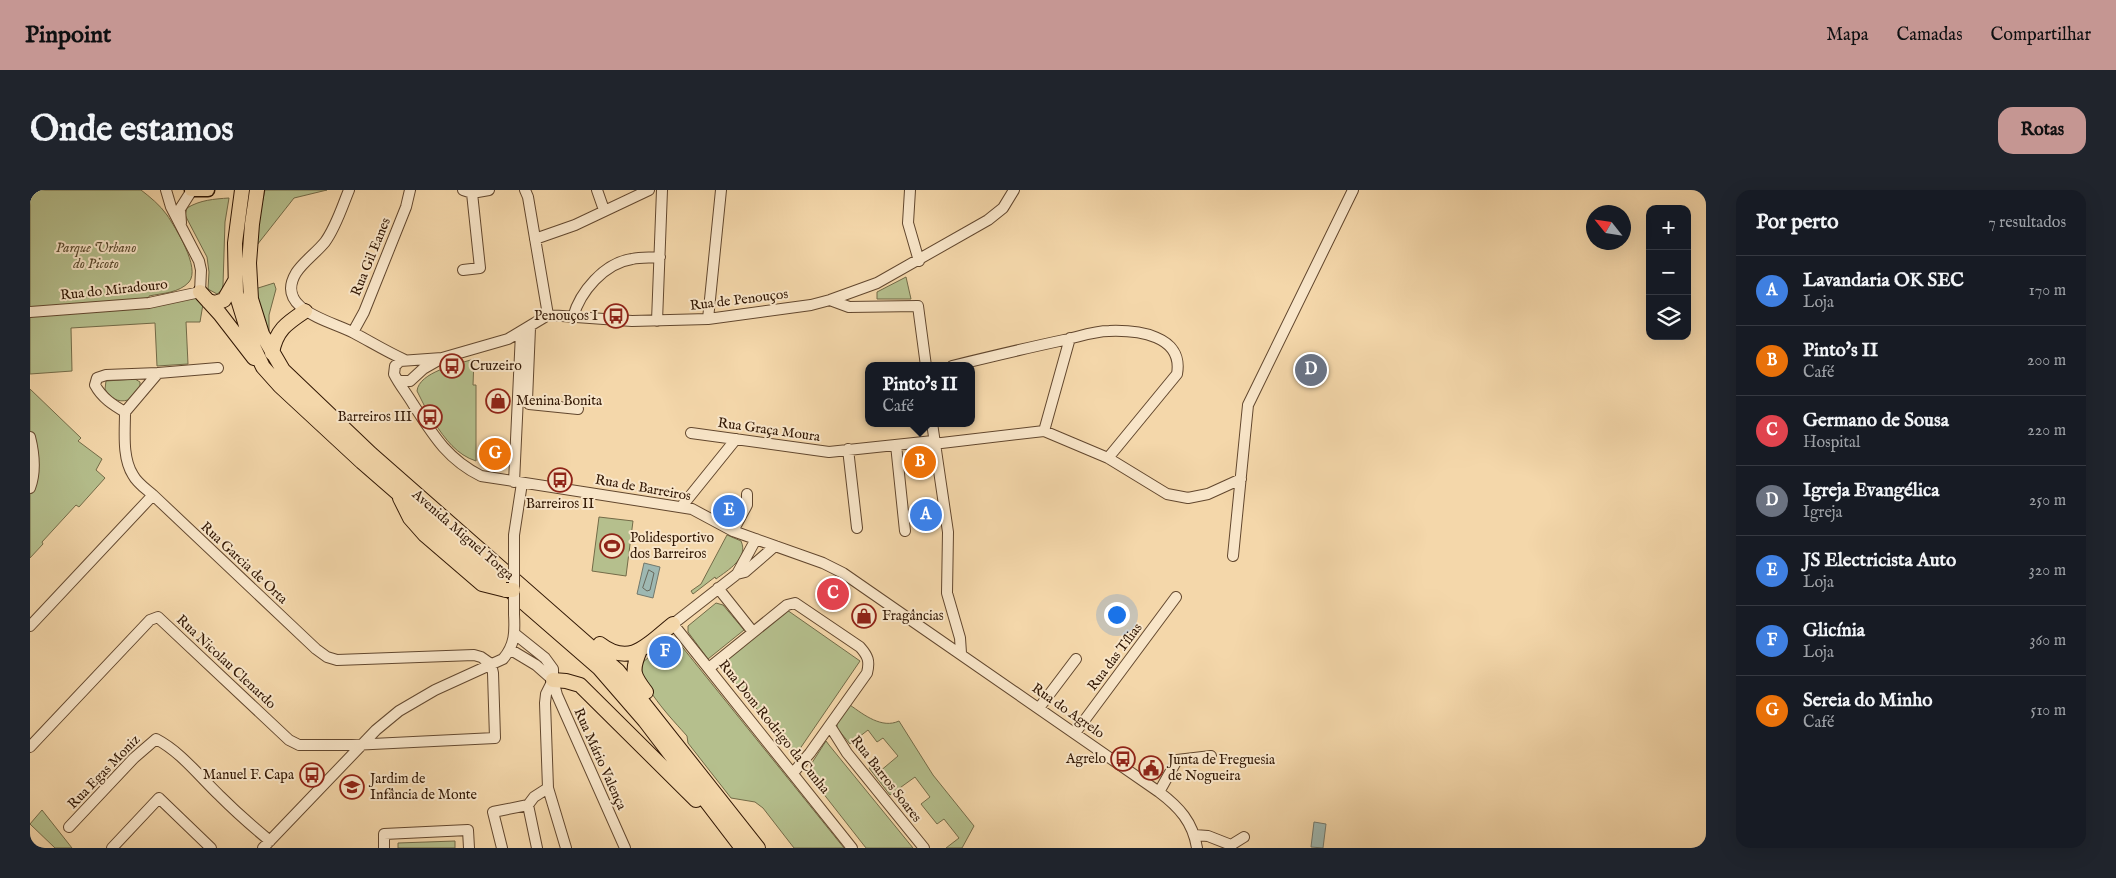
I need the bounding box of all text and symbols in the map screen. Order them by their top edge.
text: Pinpoint [25,20,111,51]
text: Mapa [1826,24,1868,47]
text: Camadas [1896,24,1962,47]
text: Compartilhar [1990,24,2091,47]
button: Rotas [1998,107,2086,154]
text: Onde estamos [30,108,234,153]
north arrow [1586,205,1631,250]
map controls [1646,205,1691,340]
button: + [1646,205,1691,250]
text: Por perto [1756,209,1838,236]
text: 7 resultados [1988,213,2066,233]
street label: Rua Gil Eanes [347,215,395,299]
park label: Parque Urbano do Picoto [56,239,136,273]
button: − [1646,250,1691,295]
text: Lavandaria OK SEC [1803,269,1964,293]
street label: Rua do Miradouro [59,275,169,305]
text: A [1767,281,1777,301]
text: 170 m [2029,281,2066,301]
street label: Rua de Penouços [689,285,789,315]
text: Loja [1803,293,1834,313]
button: layers [1646,295,1691,340]
bus stop icon: Penouços I [603,303,629,329]
place label: Penouços I [534,307,598,325]
text: Pinto's II [1803,339,1878,363]
pin: D [1295,351,1327,389]
text: B [1767,351,1777,371]
text: 200 m [2027,351,2066,371]
bus stop icon: Cruzeiro [439,353,465,379]
place label: Cruzeiro [470,357,522,375]
popup [865,362,975,427]
text: Café [1803,363,1834,383]
text: Pinto's II [882,373,958,397]
shop icon: Menina Bonita [485,388,511,414]
place label: Menina Bonita [516,392,603,410]
text: Café [882,397,914,417]
bus stop icon: Barreiros III [417,404,443,430]
place label: Barreiros III [338,408,412,426]
text: Germano de Sousa [1803,409,1949,433]
street label: Rua Graça Moura [717,414,822,446]
text: C [1766,421,1778,441]
text: 220 m [2027,421,2066,441]
text: Hospital [1803,433,1860,453]
pin: G [479,435,511,473]
pin: B [904,443,936,481]
bus stop icon: Barreiros II [547,467,573,493]
street label: Rua de Barreiros [594,471,693,505]
text: Igreja Evangélica [1803,479,1939,503]
street label: Avenida Miguel Torga [407,485,519,585]
text: D [1766,491,1778,511]
text: 250 m [2029,491,2066,511]
pin: E [713,492,745,530]
place label: Barreiros II [526,495,594,513]
pin: A [910,496,942,534]
text: Igreja [1803,503,1843,523]
street label: Rua Garcia de Orta [197,518,292,609]
place label: Polidesportivo dos Barreiros [630,529,714,563]
sports icon: Polidesportivo dos Barreiros [599,533,625,559]
text: JS Electricista Auto [1803,549,1956,573]
text: E [1766,561,1778,581]
text: 320 m [2029,561,2066,581]
text: Loja [1803,573,1834,593]
pin: C [817,575,849,613]
your location [1104,602,1130,628]
shop icon: Fragâncias [851,603,877,629]
place label: Fragâncias [882,607,944,625]
street label: Rua Nicolau Clenardo [172,611,280,713]
street label: Rua das Tílias [1084,619,1146,695]
text: Glicínia [1803,619,1865,643]
text: F [1767,631,1777,651]
text: 360 m [2030,631,2066,651]
pin: F [649,633,681,671]
text: Loja [1803,643,1834,663]
street label: Rua Dom Rodrigo da Cunha [714,656,834,798]
street label: Rua do Agrelo [1028,679,1108,743]
text: Sereia do Minho [1803,689,1932,713]
text: G [1766,701,1778,721]
text: 510 m [2031,701,2066,721]
street label: Rua Mário Valença [569,705,631,814]
text: Café [1803,713,1834,733]
street label: Rua Egas Moniz [64,731,144,813]
street label: Rua Barros Soares [846,732,926,826]
bus stop icon: Agrelo [1110,746,1136,772]
place label: Agrelo [1065,750,1106,768]
place label: Junta de Freguesia de Nogueira [1166,751,1276,785]
public building icon: Junta de Freguesia de Nogueira [1138,755,1164,781]
bus stop icon: Manuel F. Capa [299,762,325,788]
place label: Manuel F. Capa [203,766,295,784]
place label: Jardim de Infância de Monte [368,770,478,804]
school or university icon: Jardim de Infância de Monte [339,774,365,800]

